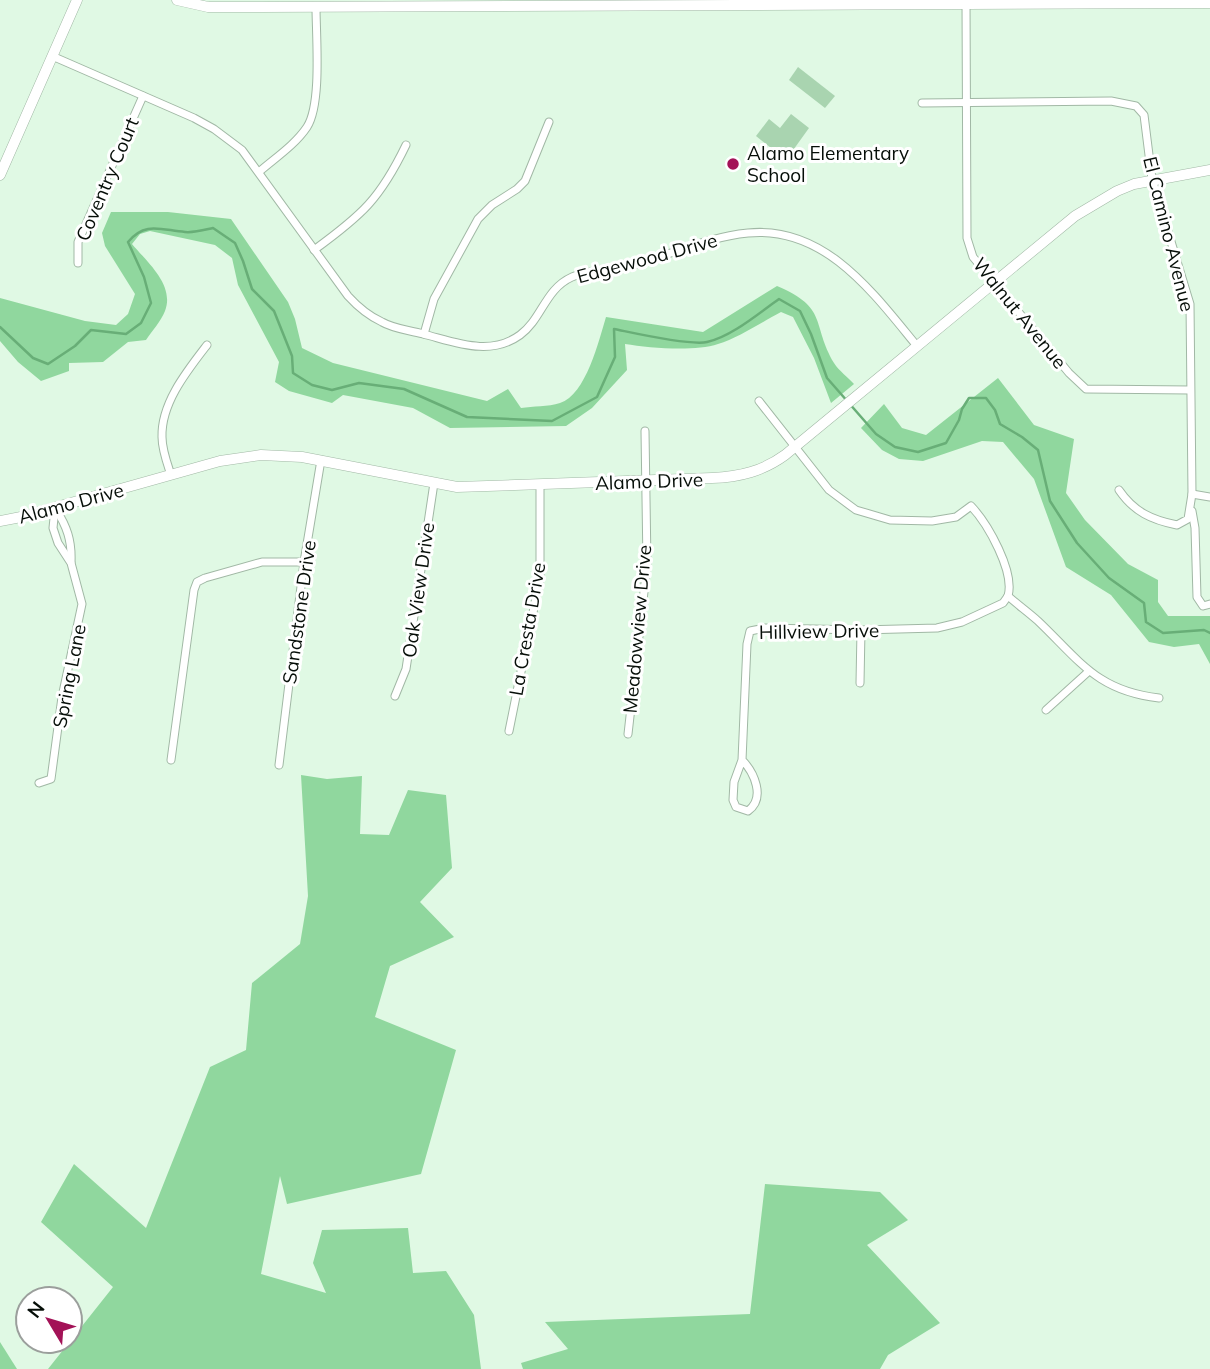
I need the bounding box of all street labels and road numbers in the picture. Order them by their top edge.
street label: Coventry Court [70,113,144,244]
street label: El Camino Avenue [1138,154,1200,314]
street label: Edgewood Drive [574,228,720,288]
street label: Walnut Avenue [968,253,1072,373]
street label: Alamo Drive [594,467,704,495]
street label: Alamo Drive [16,477,126,529]
street label: Oak View Drive [397,521,439,659]
street label: Sandstone Drive [277,539,321,685]
street label: Meadowview Drive [618,544,656,714]
street label: La Cresta Drive [503,560,551,698]
street label: Hillview Drive [759,618,879,644]
street label: Spring Lane [47,622,91,730]

